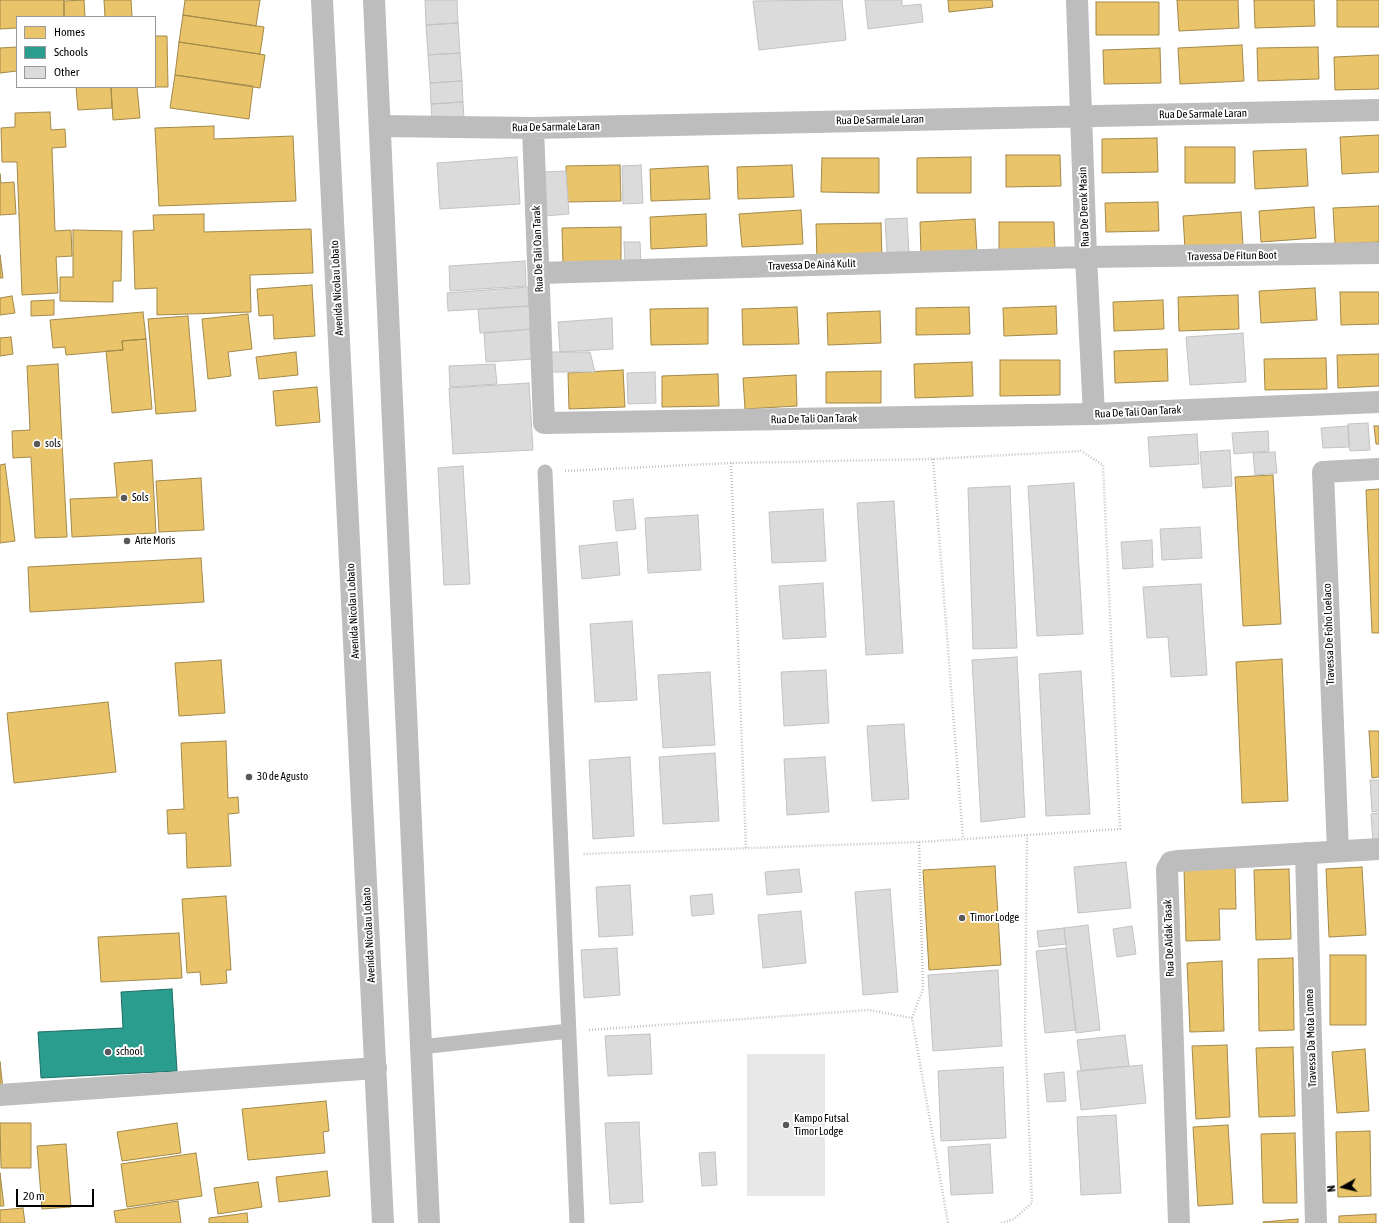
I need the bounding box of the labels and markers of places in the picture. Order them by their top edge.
place label: sols [45,437,61,451]
marker: sols [32,439,42,449]
place label: Sols [132,491,149,505]
marker: Sols [119,493,129,503]
place label: Arte Moris [135,534,175,548]
marker: Arte Moris [122,536,132,546]
place label: 30 de Agusto [257,770,308,784]
marker: 30 de Agusto [244,772,254,782]
place label: Timor Lodge [970,911,1019,925]
marker: Timor Lodge [957,913,967,923]
place label: school [116,1045,143,1059]
marker: school [103,1047,113,1057]
place label: Kampo Futsal Timor Lodge [794,1112,849,1138]
marker: Kampo Futsal Timor Lodge [781,1120,791,1130]

